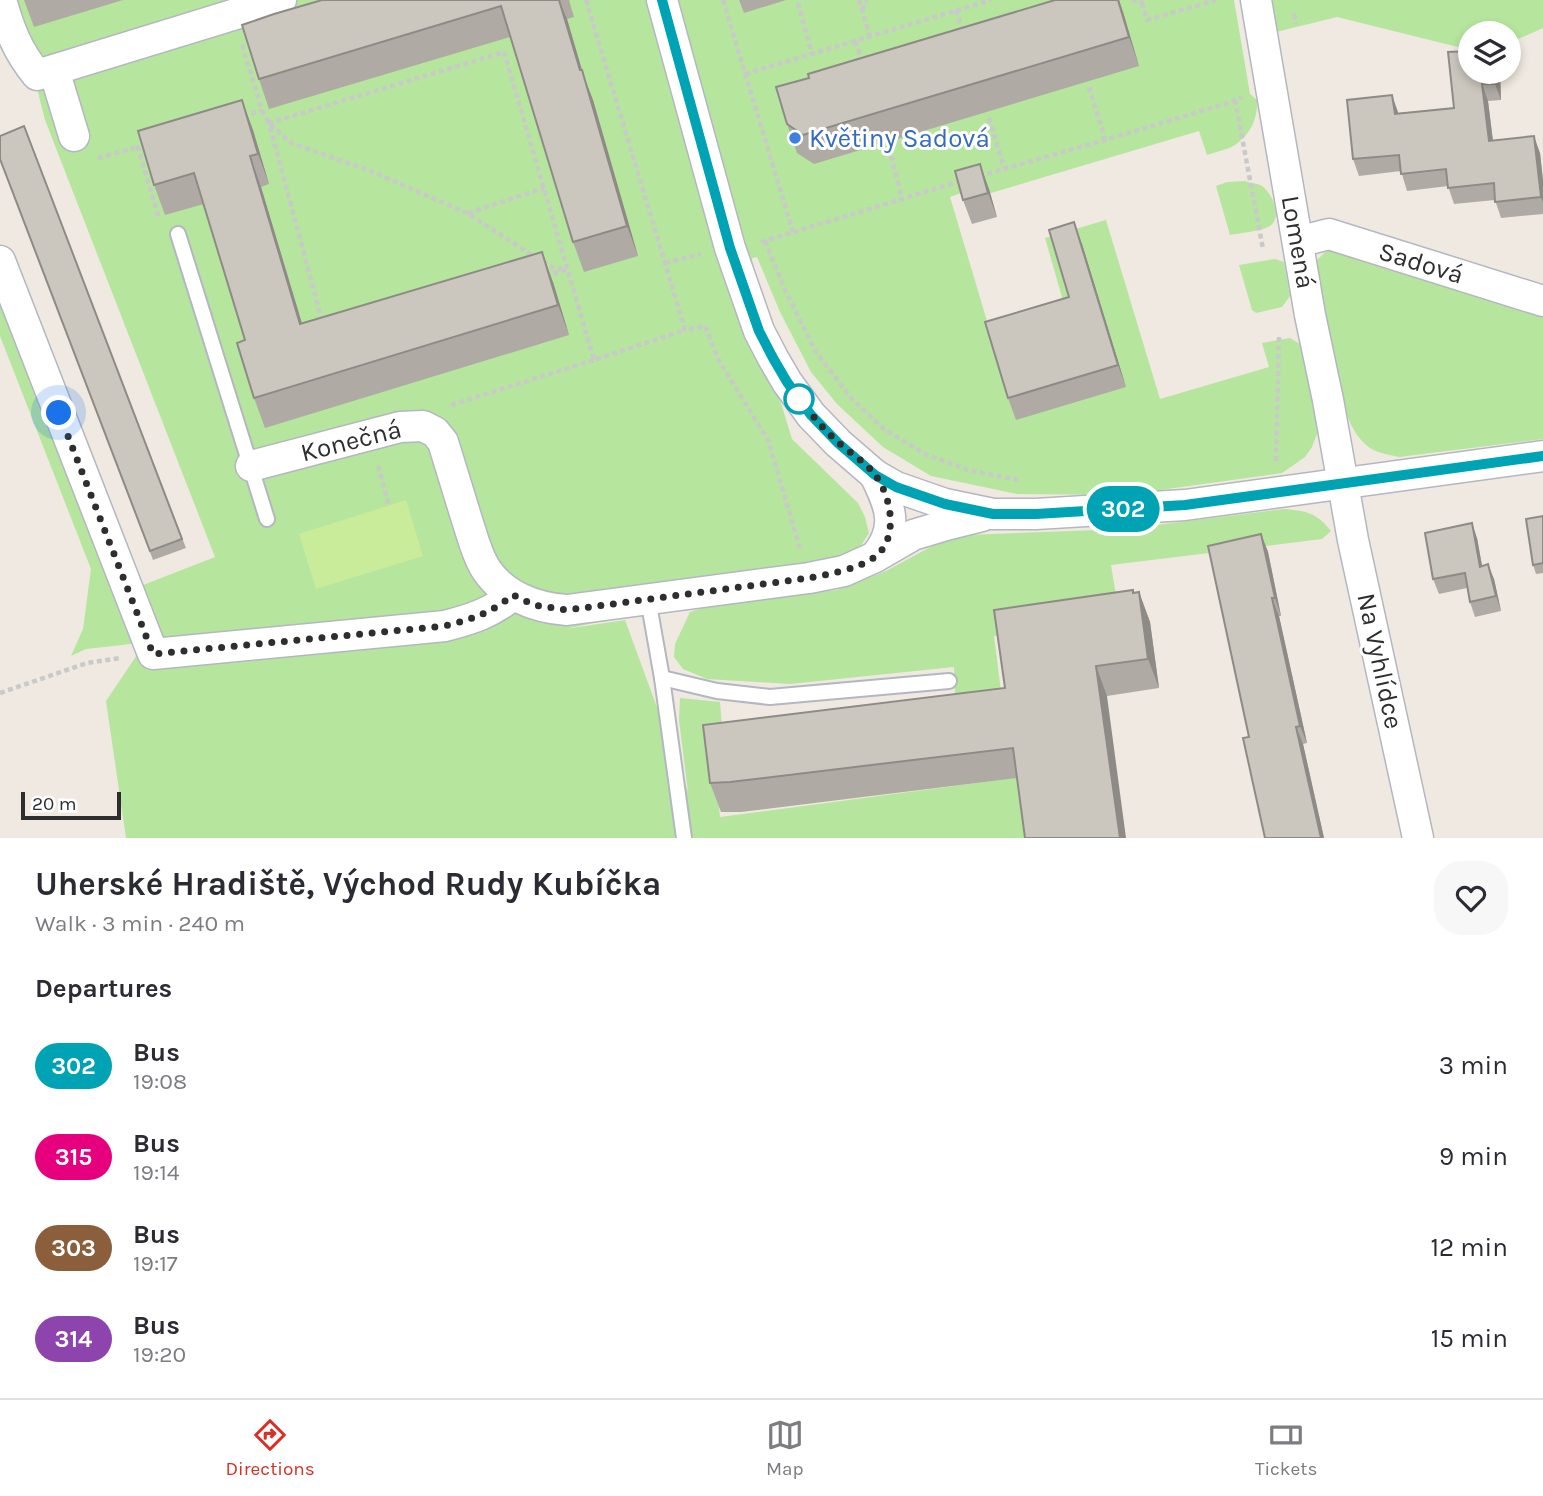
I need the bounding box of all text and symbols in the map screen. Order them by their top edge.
map controls [1458,21,1521,84]
button: layers [1458,21,1521,84]
place label: Květiny Sadová [809,123,990,154]
marker: Květiny Sadová [787,130,803,146]
street label: Lomená [1275,193,1321,291]
street label: Sadová [1375,235,1467,291]
unlabelled marker [784,384,814,414]
your location [41,395,76,430]
street label: Konečná [298,414,404,468]
line badge: 302 [1083,486,1163,532]
text: 302 [1101,495,1145,523]
street label: Na Vyhlídce [1351,590,1409,732]
scale bar [21,789,121,821]
text: 20 m [32,793,77,815]
button: heart [1434,861,1508,935]
text: Uherské Hradiště, Východ Rudy Kubíčka [35,865,661,903]
text: Walk · 3 min · 240 m [35,910,245,937]
text: Departures [35,973,172,1004]
text: Bus [133,1037,180,1068]
text: 3 min [1439,1050,1508,1081]
text: 302 [51,1052,96,1080]
text: 19:08 [133,1068,187,1095]
text: Bus [133,1128,180,1159]
text: 9 min [1439,1141,1508,1172]
text: 315 [55,1143,92,1171]
text: 19:14 [133,1159,180,1186]
text: Bus [133,1219,180,1250]
text: 12 min [1430,1232,1508,1263]
text: 303 [51,1234,96,1262]
text: 19:17 [133,1250,178,1277]
text: Bus [133,1310,180,1341]
text: 15 min [1431,1323,1508,1354]
text: 314 [55,1325,92,1353]
text: 19:20 [133,1341,186,1368]
tab: Directions [226,1416,315,1480]
tab: Map [766,1416,804,1480]
tab: Tickets [1255,1416,1317,1480]

